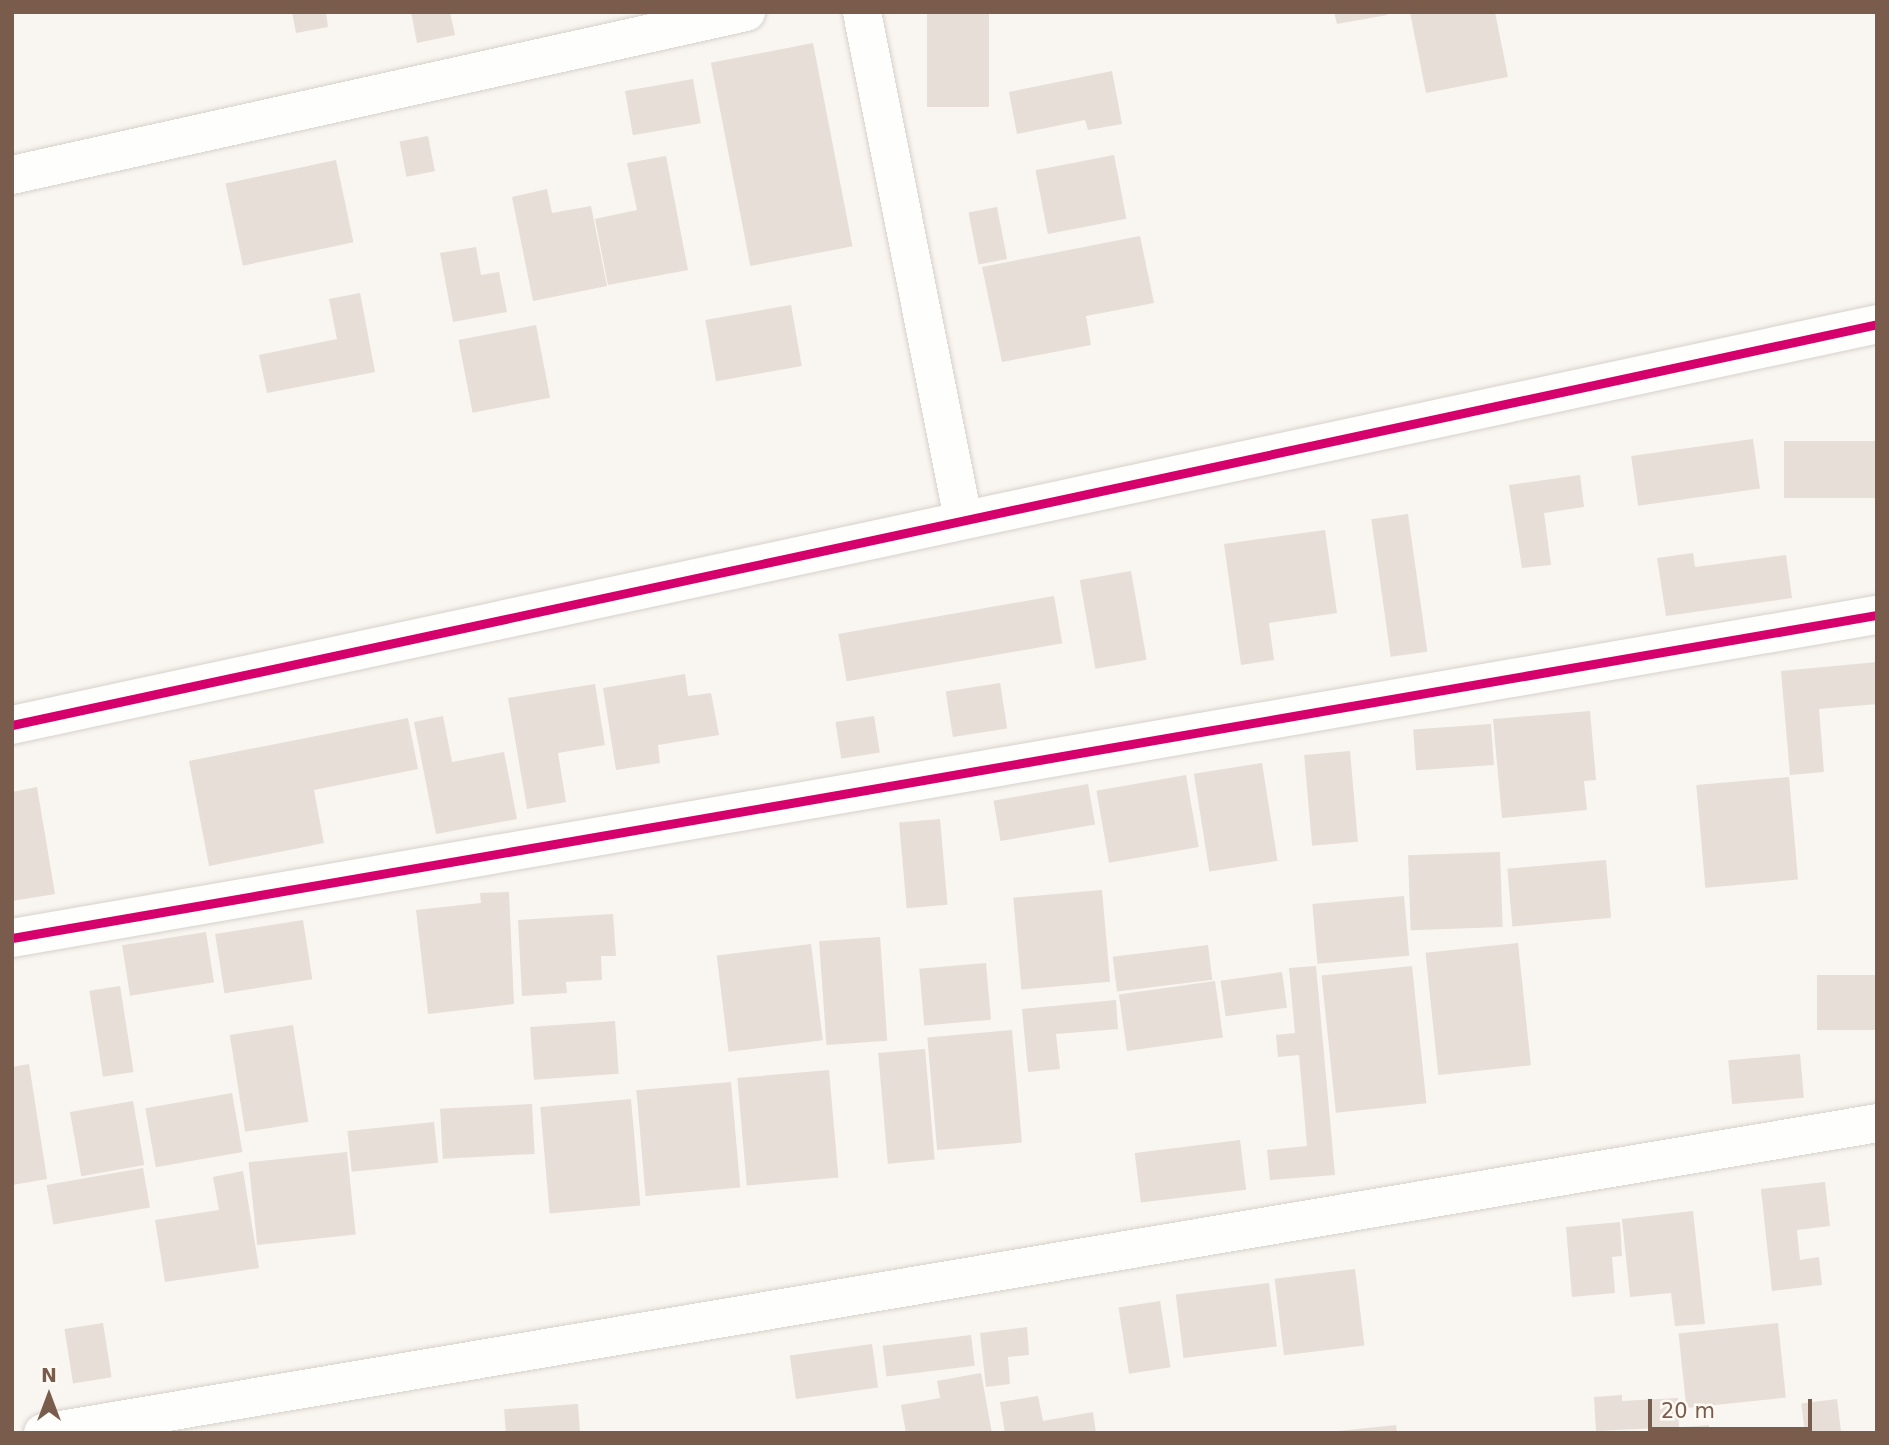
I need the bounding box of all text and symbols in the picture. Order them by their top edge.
north arrow [14,1361,84,1431]
text: N [41,1364,57,1386]
scale bar [1651,1386,1815,1430]
text: 20 m [1661,1399,1715,1423]

